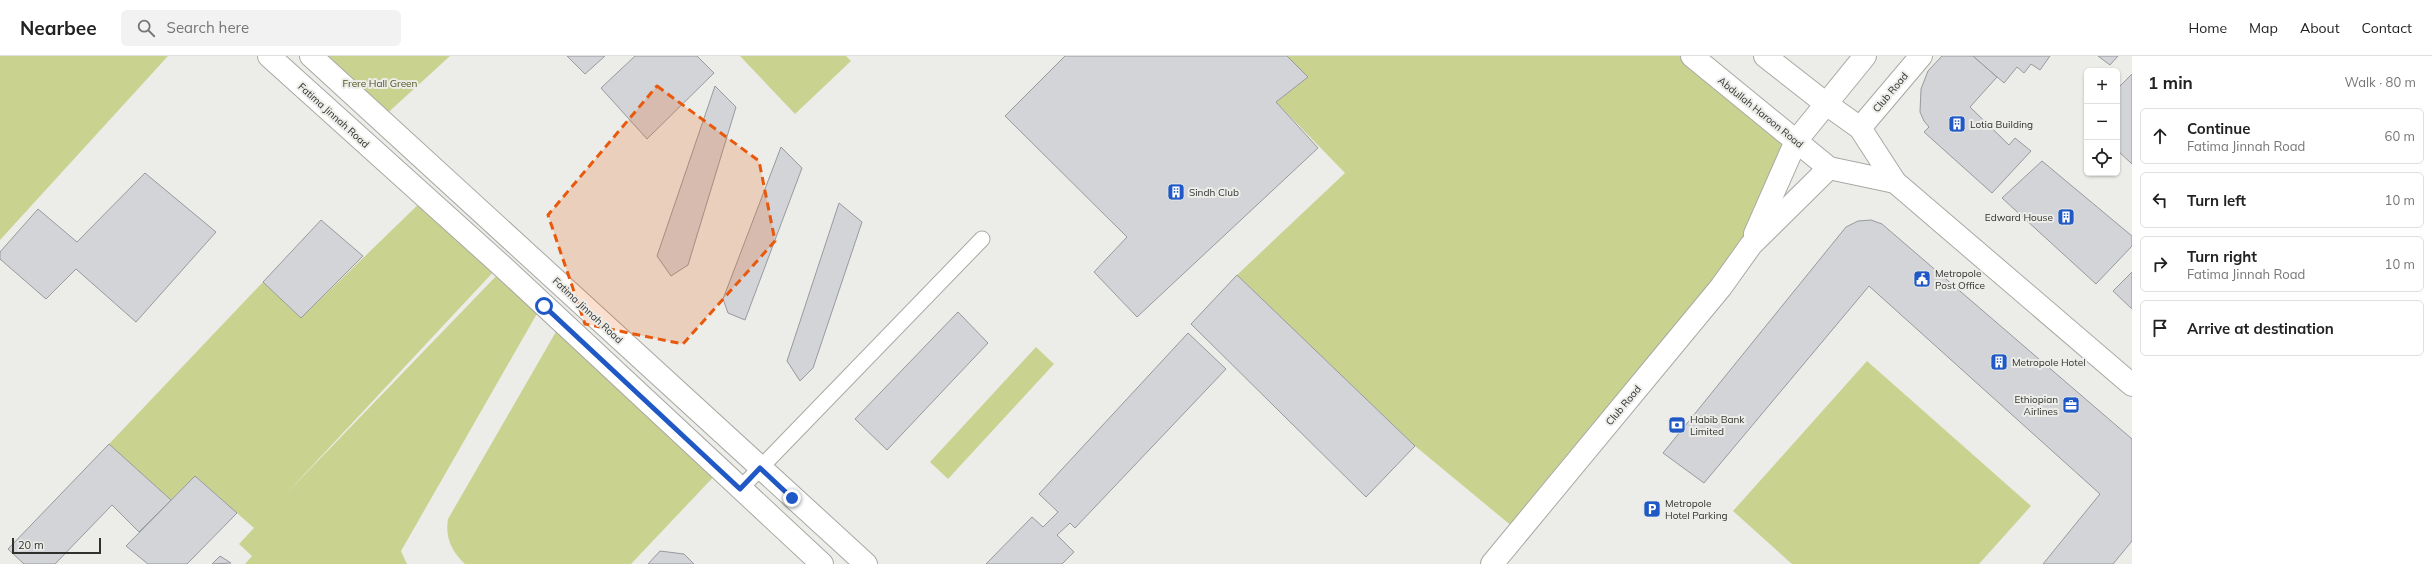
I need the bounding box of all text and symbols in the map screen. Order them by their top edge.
search box [121,10,401,46]
text: Nearbee [20,16,97,40]
icon: search [135,17,157,39]
text: Search here [167,18,249,37]
text: Home [2188,19,2227,37]
text: Map [2249,19,2278,37]
text: About [2300,19,2340,37]
text: Contact [2362,19,2412,37]
map controls [2084,68,2120,176]
button: + [2084,68,2120,104]
street label: Club Road [1870,70,1911,115]
text: 1 min [2148,72,2193,93]
street label: Abdullah Haroon Road [1715,74,1806,151]
text: Walk · 80 m [2345,74,2416,90]
park label: Frere Hall Green [343,77,418,90]
street label: Fatima Jinnah Road [295,80,372,151]
button: − [2084,104,2120,140]
building icon: Lotia Building [1947,114,1967,134]
place label: Lotia Building [1970,118,2033,131]
text: Continue [2187,119,2250,138]
icon: ahead [2149,125,2171,147]
text: 60 m [2385,128,2415,144]
text: Fatima Jinnah Road [2187,138,2305,154]
button: locate [2084,140,2120,176]
building icon: Sindh Club [1166,182,1186,202]
place label: Sindh Club [1189,186,1239,199]
icon: left [2149,189,2171,211]
text: Turn left [2187,191,2246,210]
text: 10 m [2385,192,2415,208]
building icon: Edward House [2056,207,2076,227]
place label: Edward House [1985,211,2053,224]
text: Turn right [2187,247,2257,266]
icon: right [2149,253,2171,275]
text: 10 m [2385,256,2415,272]
text: Fatima Jinnah Road [2187,266,2305,282]
place label: Metropole Post Office [1935,267,1985,292]
public building icon: Metropole Post Office [1912,269,1932,289]
street label: Fatima Jinnah Road [550,275,625,346]
route start [535,297,553,315]
icon: arrive [2149,317,2171,339]
text: Arrive at destination [2187,319,2334,338]
building icon: Metropole Hotel [1989,352,2009,372]
place label: Metropole Hotel [2012,356,2086,369]
street label: Club Road [1603,383,1644,428]
place label: Ethiopian Airlines [2014,393,2058,418]
office icon: Ethiopian Airlines [2061,395,2081,415]
place label: Habib Bank Limited [1690,413,1745,438]
bank icon: Habib Bank Limited [1667,415,1687,435]
route end [783,489,801,507]
place label: Metropole Hotel Parking [1665,497,1728,522]
parking icon: Metropole Hotel Parking [1642,499,1662,519]
scale bar [12,536,101,555]
text: 20 m [18,538,44,552]

